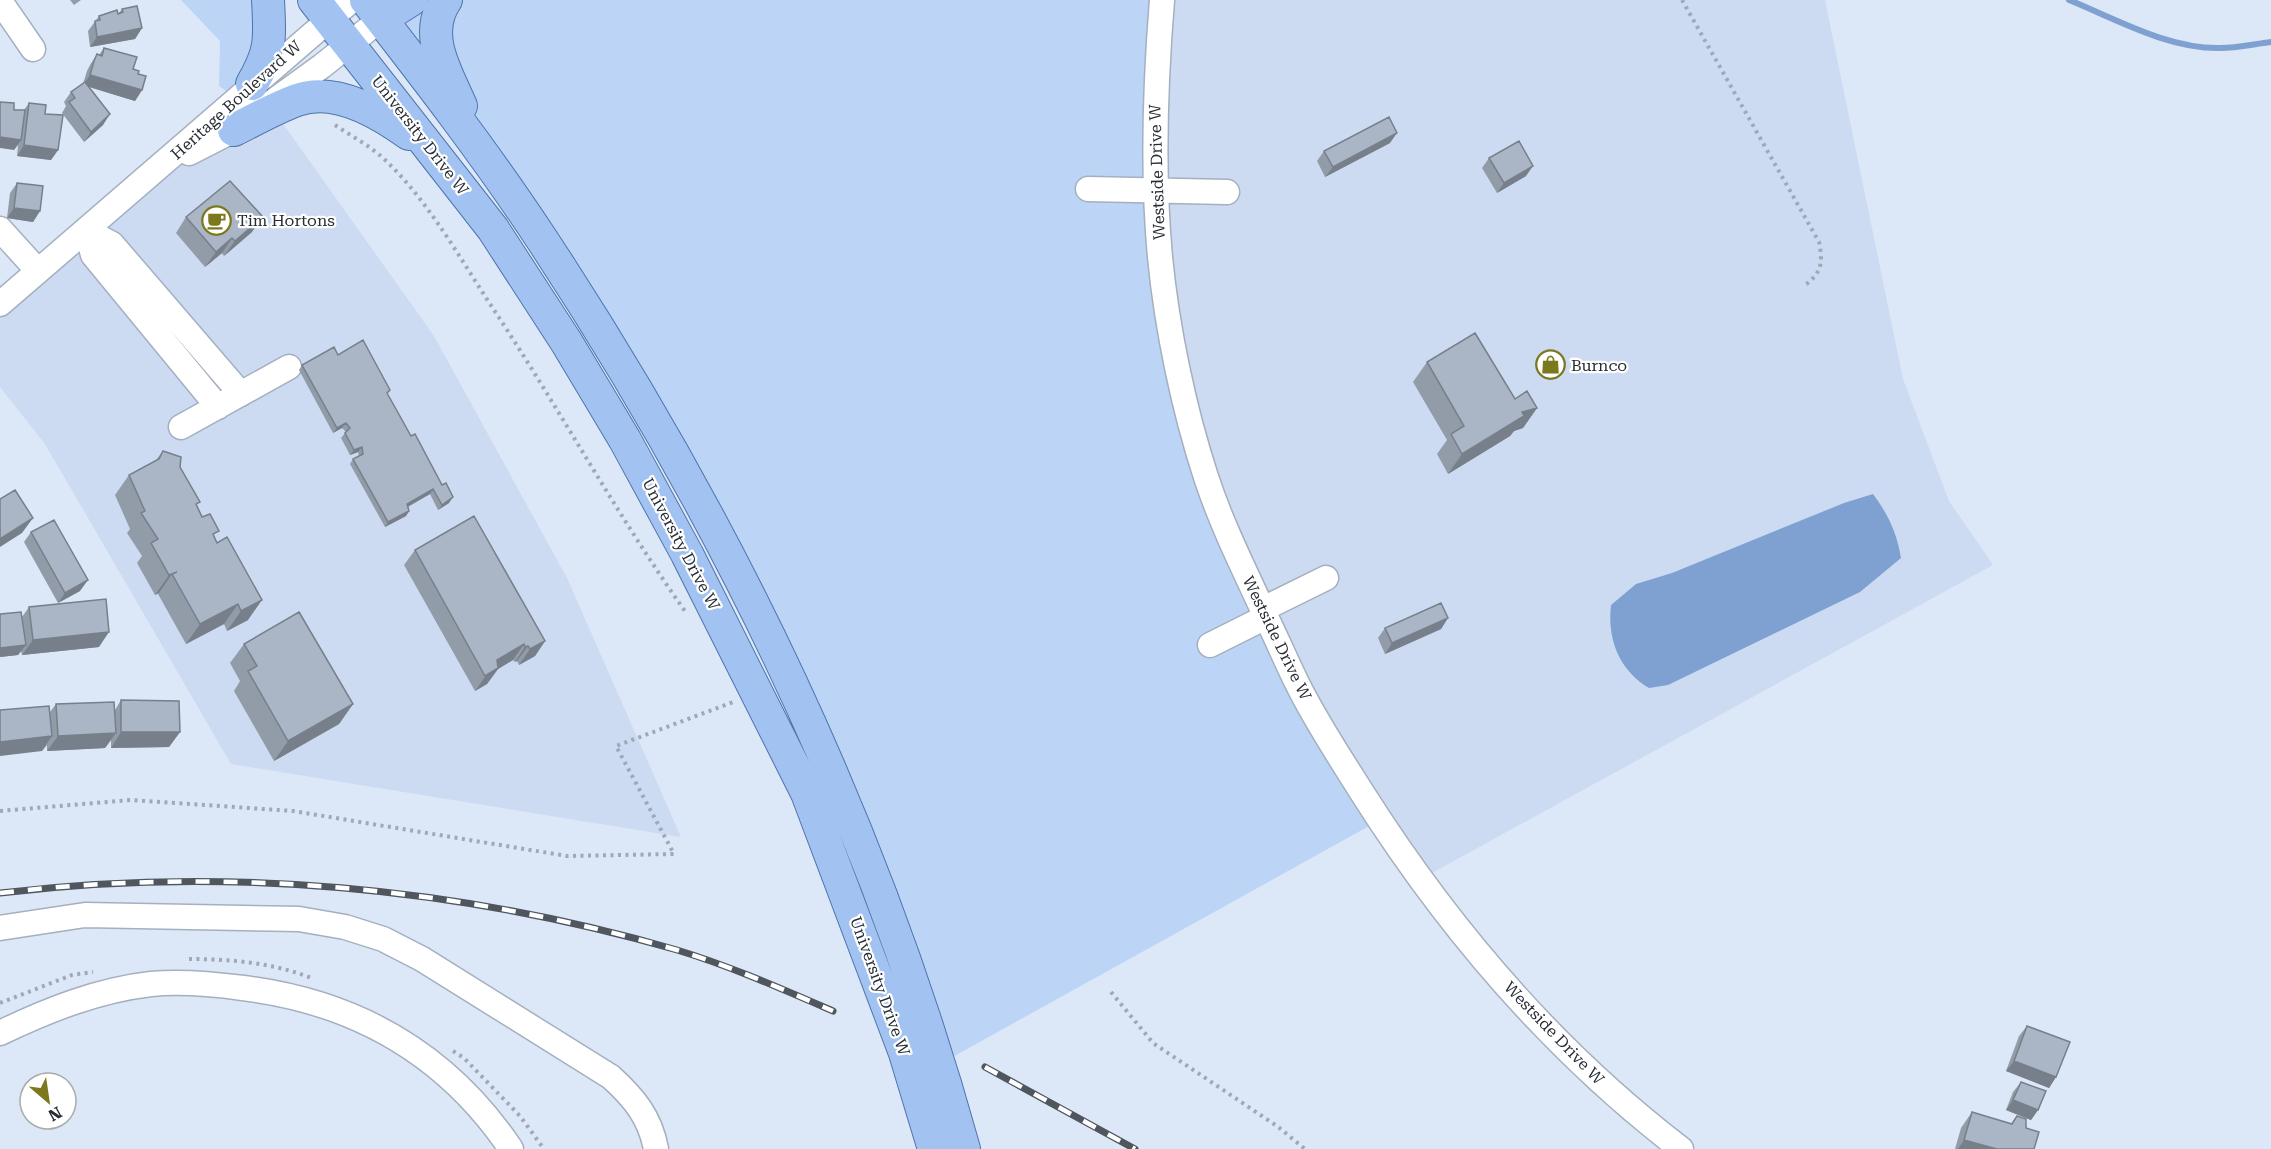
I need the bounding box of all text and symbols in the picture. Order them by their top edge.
street label: Heritage Boulevard W [167,36,306,163]
street label: University Drive W [367,71,473,199]
street label: Westside Drive W [1145,103,1169,240]
cafe icon: Tim Hortons [200,204,232,236]
place label: Tim Hortons [237,211,335,230]
shop icon: Burnco [1534,349,1566,381]
place label: Burnco [1571,356,1627,375]
street label: University Drive W [638,475,724,614]
street label: Westside Drive W [1239,573,1316,704]
street label: University Drive W [846,914,914,1059]
street label: Westside Drive W [1500,978,1609,1089]
north arrow [18,1071,78,1131]
text: N [45,1102,65,1125]

